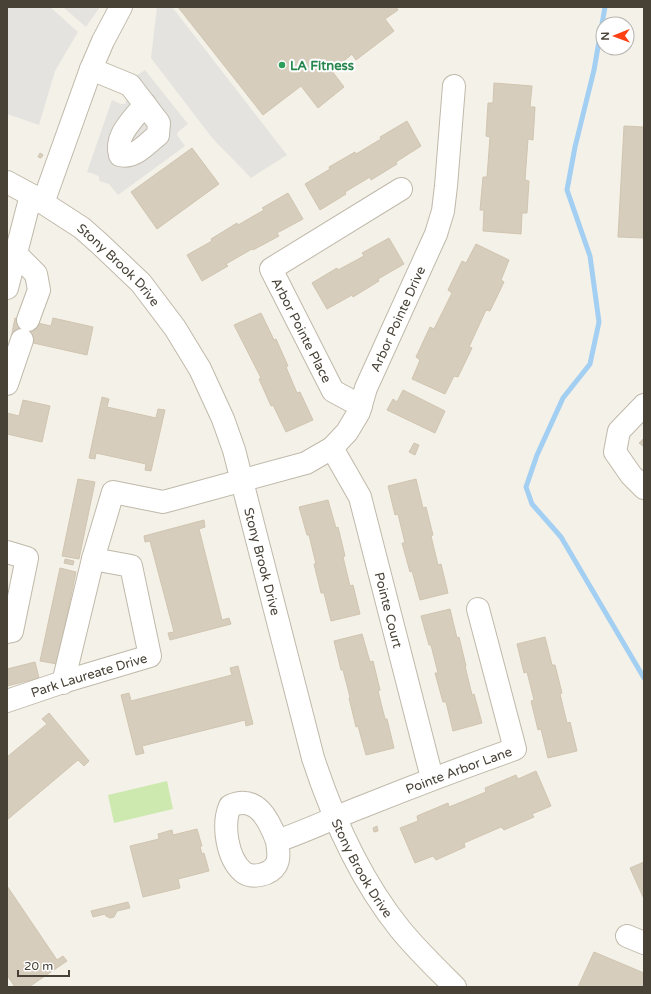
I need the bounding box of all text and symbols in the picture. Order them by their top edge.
north arrow [595,16,635,56]
text: N [599,32,612,41]
place label: LA Fitness [290,58,354,74]
marker: LA Fitness [277,60,287,70]
street label: Stony Brook Drive [73,220,163,310]
street label: Arbor Pointe Drive [367,264,429,375]
street label: Arbor Pointe Place [268,275,334,386]
street label: Stony Brook Drive [240,506,283,617]
street label: Pointe Court [371,571,405,650]
street label: Park Laureate Drive [29,650,149,701]
street label: Pointe Arbor Lane [404,744,514,798]
street label: Stony Brook Drive [328,817,396,921]
scale bar [18,952,69,978]
text: 20 m [24,959,53,973]

